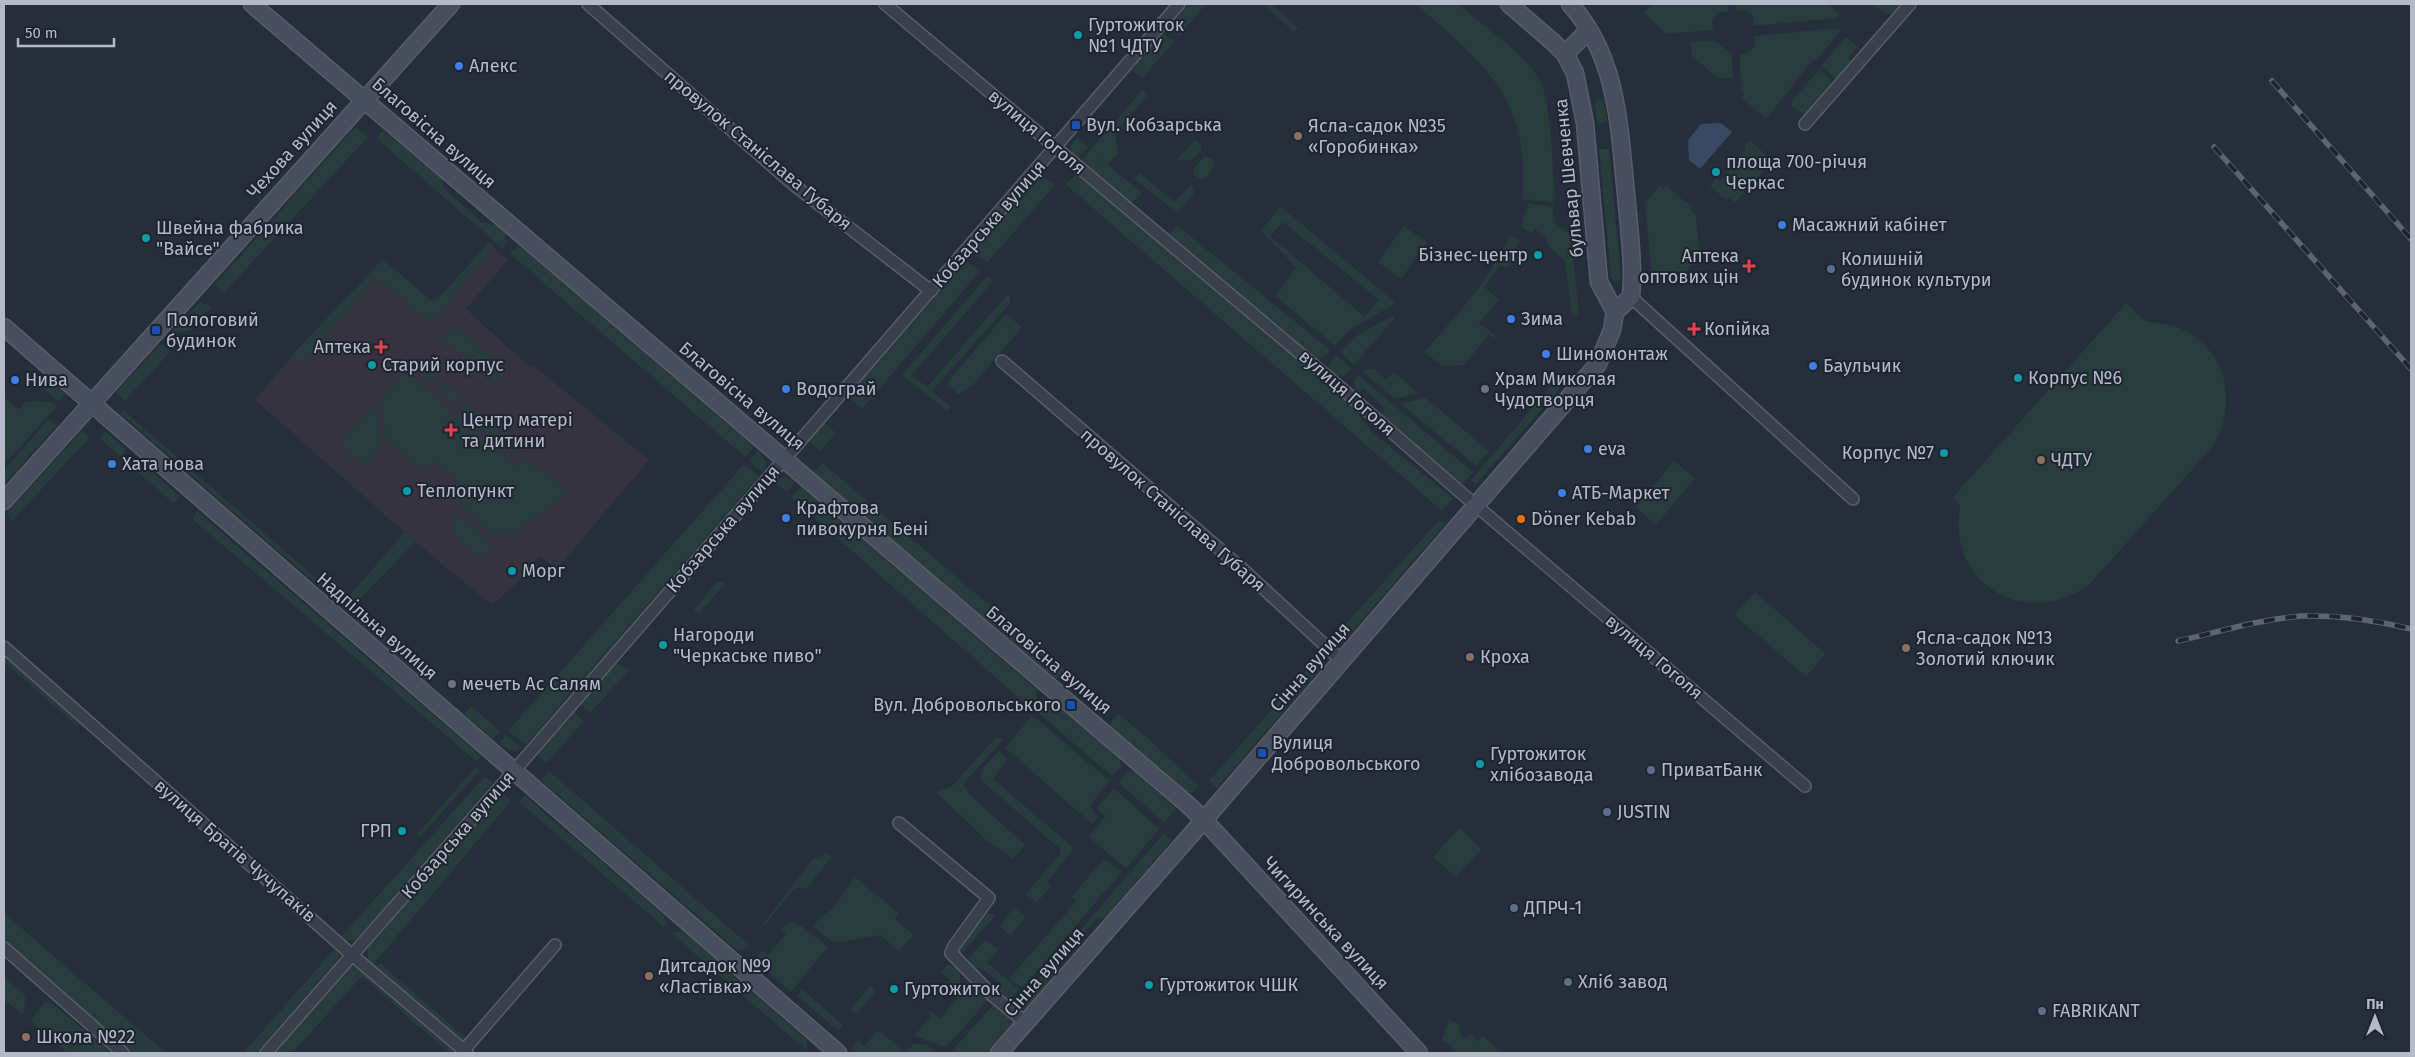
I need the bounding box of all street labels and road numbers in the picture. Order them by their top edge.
street label: провулок Станіслава Губаря [660,65,856,235]
street label: Благовісна вулиця [367,73,501,193]
street label: вулиця Гоголя [984,85,1090,179]
street label: Чехова вулиця [242,95,342,203]
street label: бульвар Шевченка [1550,98,1588,258]
street label: Кобзарська вулиця [928,156,1050,292]
street label: Благовісна вулиця [675,337,809,455]
street label: вулиця Гоголя [1294,345,1400,441]
street label: провулок Станіслава Губаря [1076,424,1270,596]
street label: Кобзарська вулиця [662,461,784,597]
street label: Надпільна вулиця [312,568,442,684]
street label: Благовісна вулиця [982,601,1116,719]
street label: вулиця Гоголя [1601,610,1707,704]
street label: Сінна вулиця [1265,618,1355,716]
street label: Кобзарська вулиця [397,767,519,903]
street label: вулиця Братів Чучупаків [150,775,320,927]
street label: Чигиринська вулиця [1259,852,1393,994]
street label: Сінна вулиця [999,923,1089,1021]

